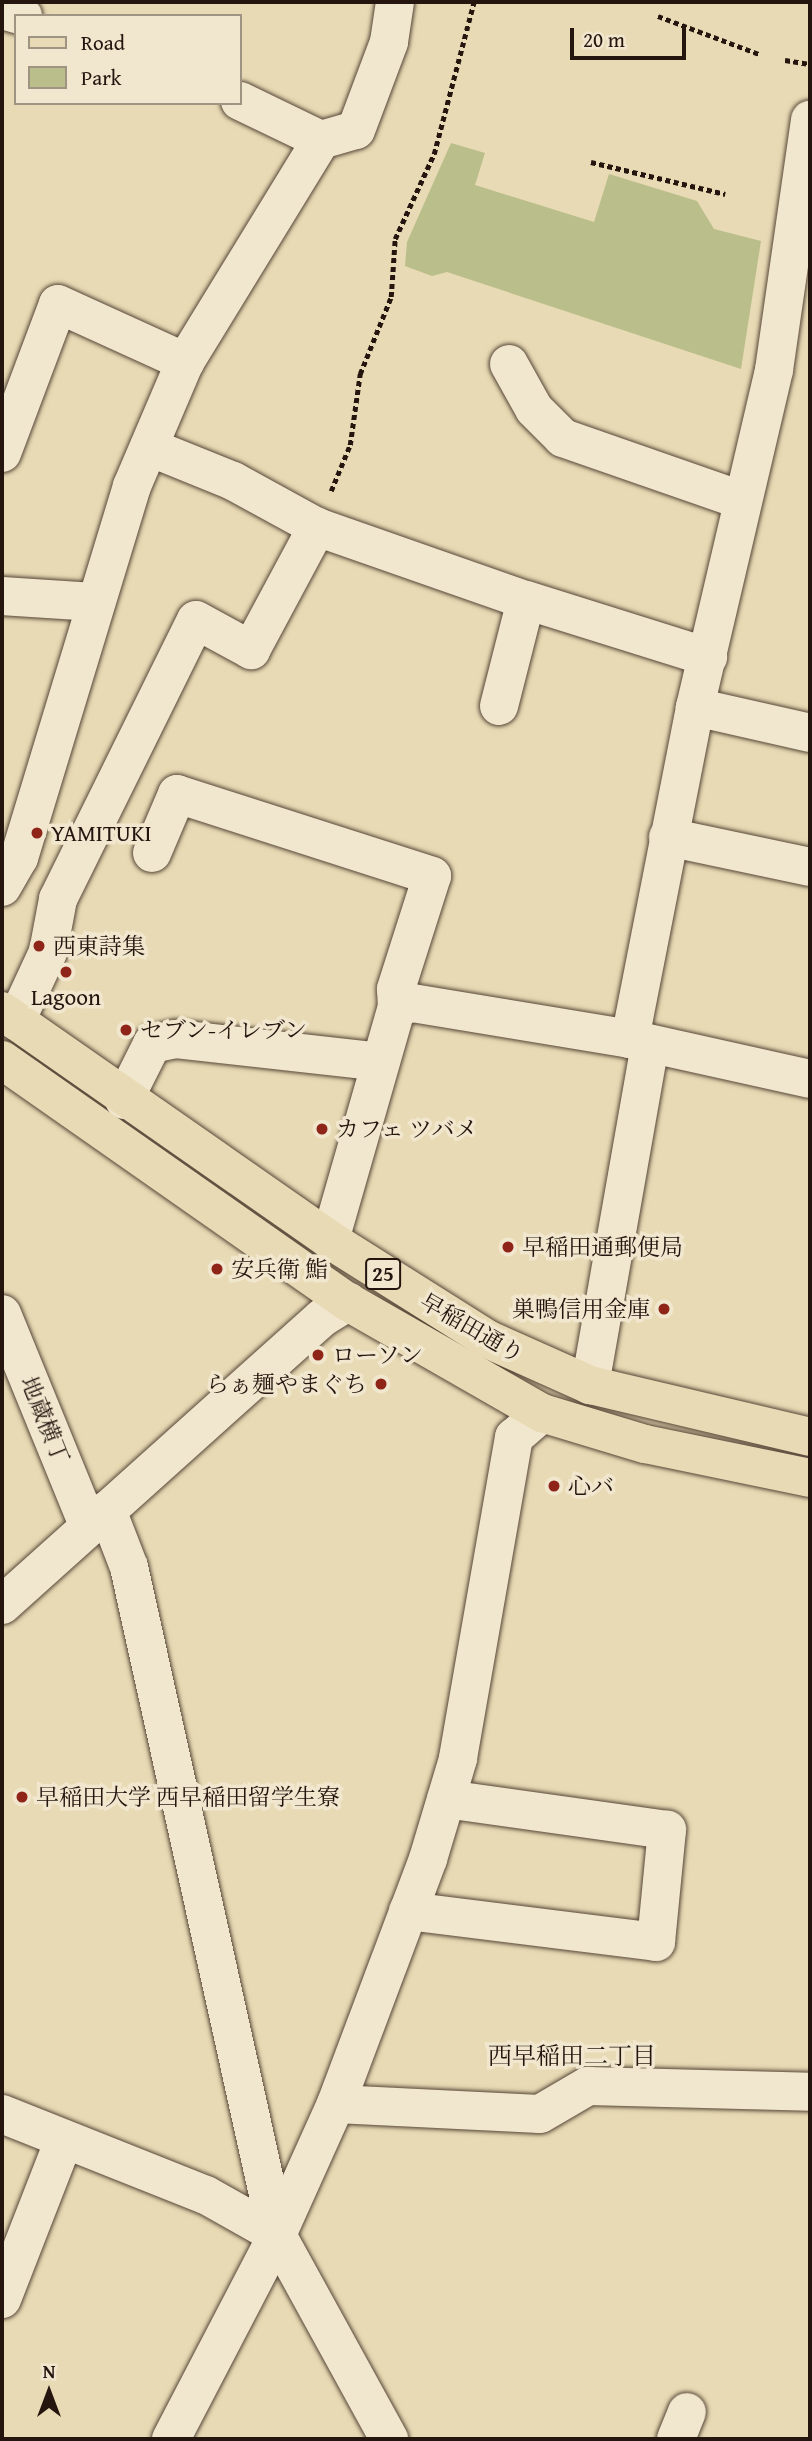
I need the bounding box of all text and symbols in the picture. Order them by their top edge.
legend [14,14,242,105]
scale bar [574,14,690,58]
text: 20 m [583,24,625,55]
text: Road [81,27,125,58]
text: Park [81,62,122,93]
place label: YAMITUKI [51,819,152,847]
marker: YAMITUKI [29,825,45,841]
place label: 西東詩集 [53,932,145,960]
marker: 西東詩集 [31,938,47,954]
marker: Lagoon [58,964,74,980]
place label: Lagoon [31,983,101,1011]
place label: セブン-イレブン [140,1016,309,1044]
marker: セブン-イレブン [118,1022,134,1038]
place label: カフェ ツバメ [336,1115,479,1143]
marker: カフェ ツバメ [314,1121,330,1137]
place label: 早稲田通郵便局 [522,1233,683,1261]
marker: 早稲田通郵便局 [500,1239,516,1255]
place label: 安兵衛 鮨 [231,1255,328,1283]
road number: 25 [364,1256,402,1292]
marker: 安兵衛 鮨 [209,1261,225,1277]
street label: 早稲田通り [415,1287,529,1369]
place label: 巣鴨信用金庫 [512,1295,650,1323]
marker: 巣鴨信用金庫 [656,1301,672,1317]
place label: ローソン [332,1341,424,1369]
marker: ローソン [310,1347,326,1363]
place label: らぁ麺やまぐち [206,1370,367,1398]
street label: 地蔵横丁 [15,1372,75,1468]
marker: らぁ麺やまぐち [373,1376,389,1392]
place label: 心バ [568,1472,614,1500]
marker: 心バ [546,1478,562,1494]
place label: 早稲田大学 西早稲田留学生寮 [36,1783,340,1811]
marker: 早稲田大学 西早稲田留学生寮 [14,1789,30,1805]
district label: 西早稲田二丁目 [488,2042,656,2070]
north arrow [14,2357,84,2427]
text: N [43,2357,55,2385]

